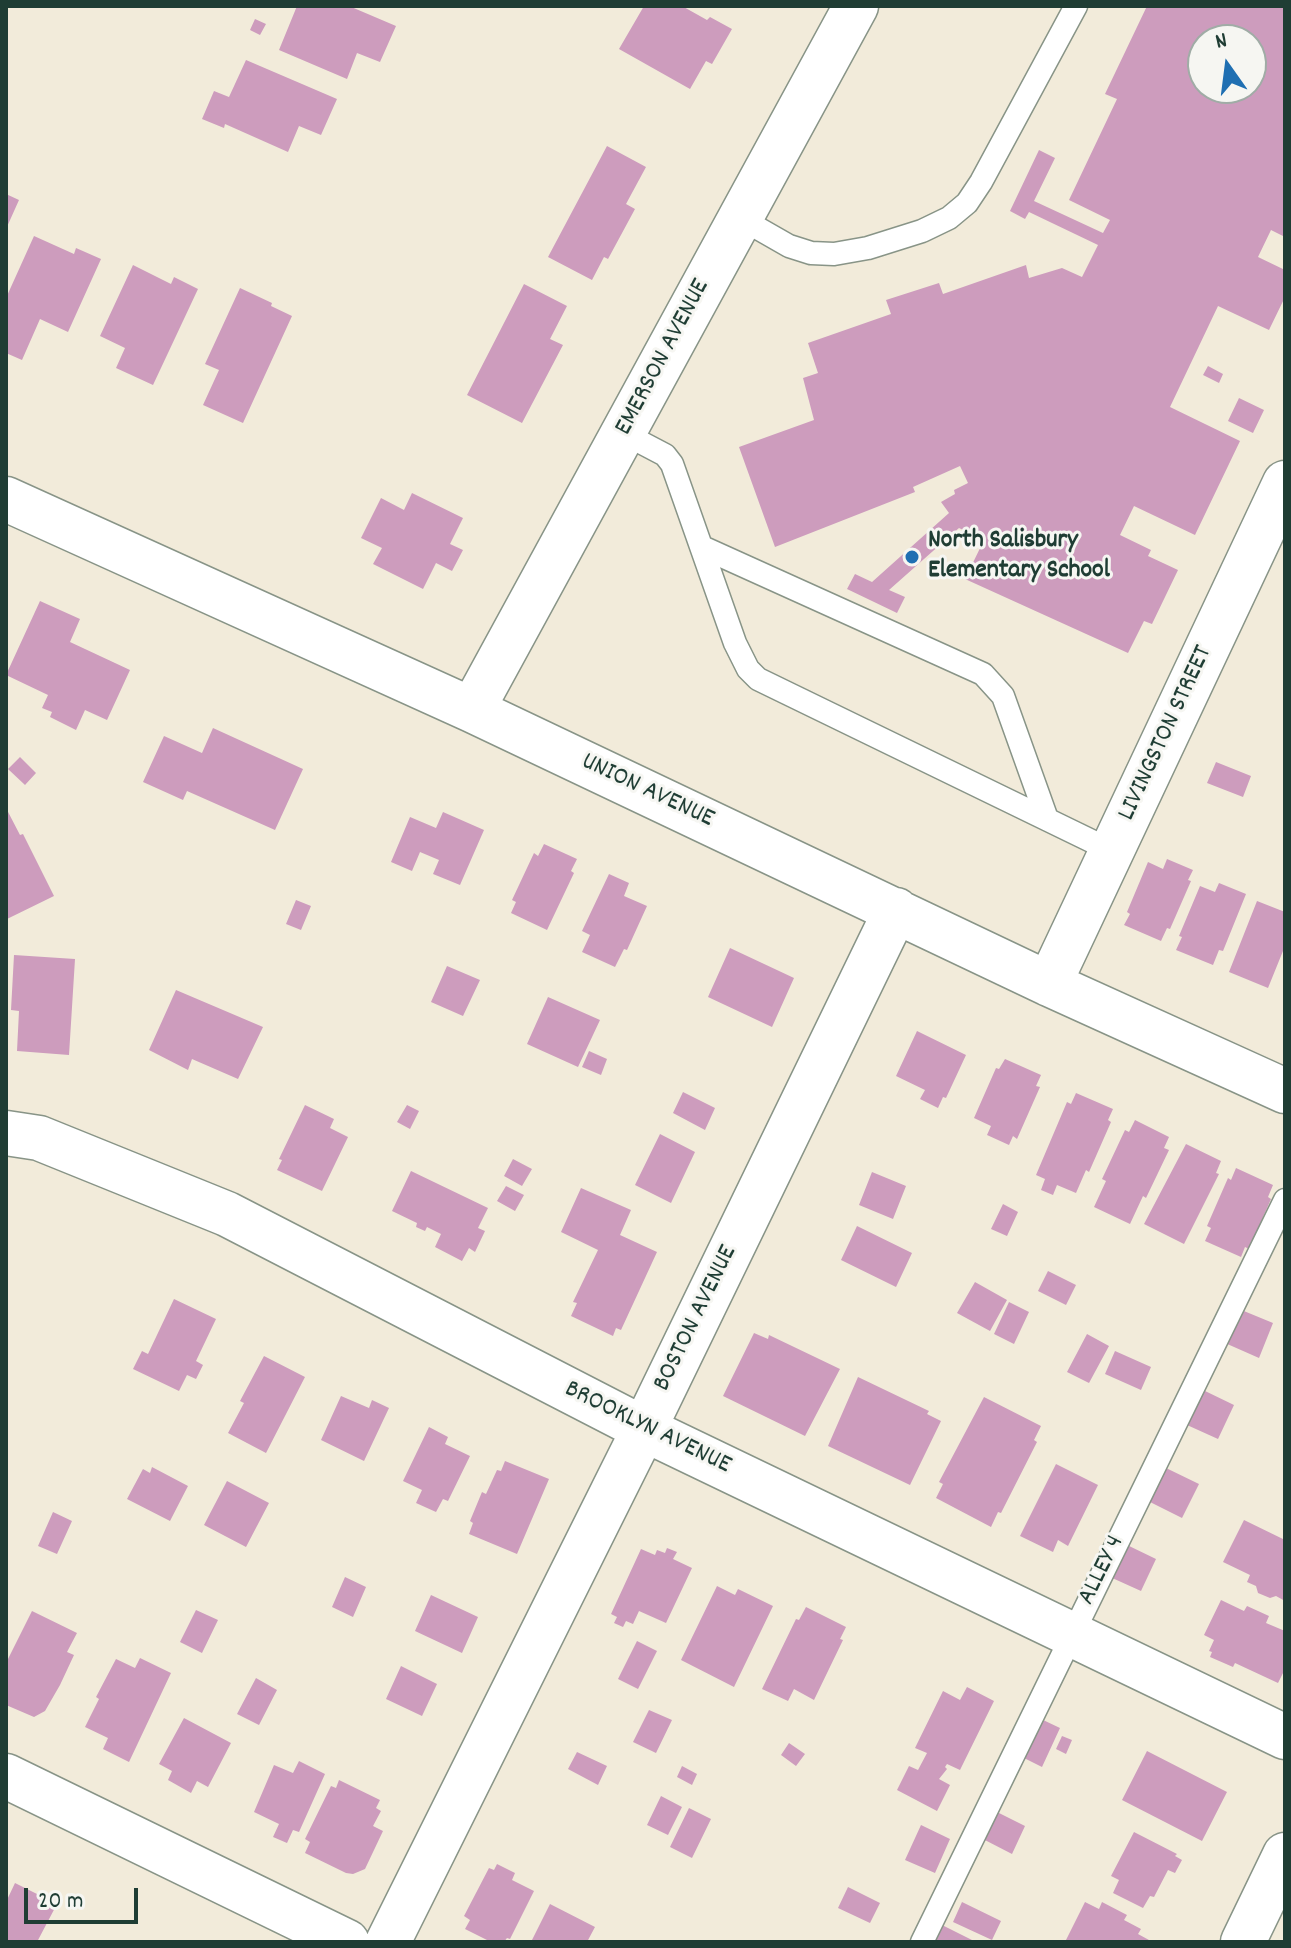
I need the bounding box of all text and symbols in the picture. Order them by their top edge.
north arrow [1187,24,1267,104]
text: N [1213,26,1231,59]
street label: EMERSON AVENUE [610,275,718,441]
place label: North Salisbury Elementary School [928,526,1110,588]
marker: North Salisbury Elementary School [903,548,921,566]
street label: LIVINGSTON STREET [1113,642,1221,826]
street label: UNION AVENUE [576,748,718,836]
street label: BOSTON AVENUE [648,1241,746,1397]
street label: BROOKLYN AVENUE [559,1375,735,1483]
street label: ALLEY 4 [1073,1531,1133,1611]
scale bar [28,1872,142,1922]
text: 20 m [38,1885,84,1919]

